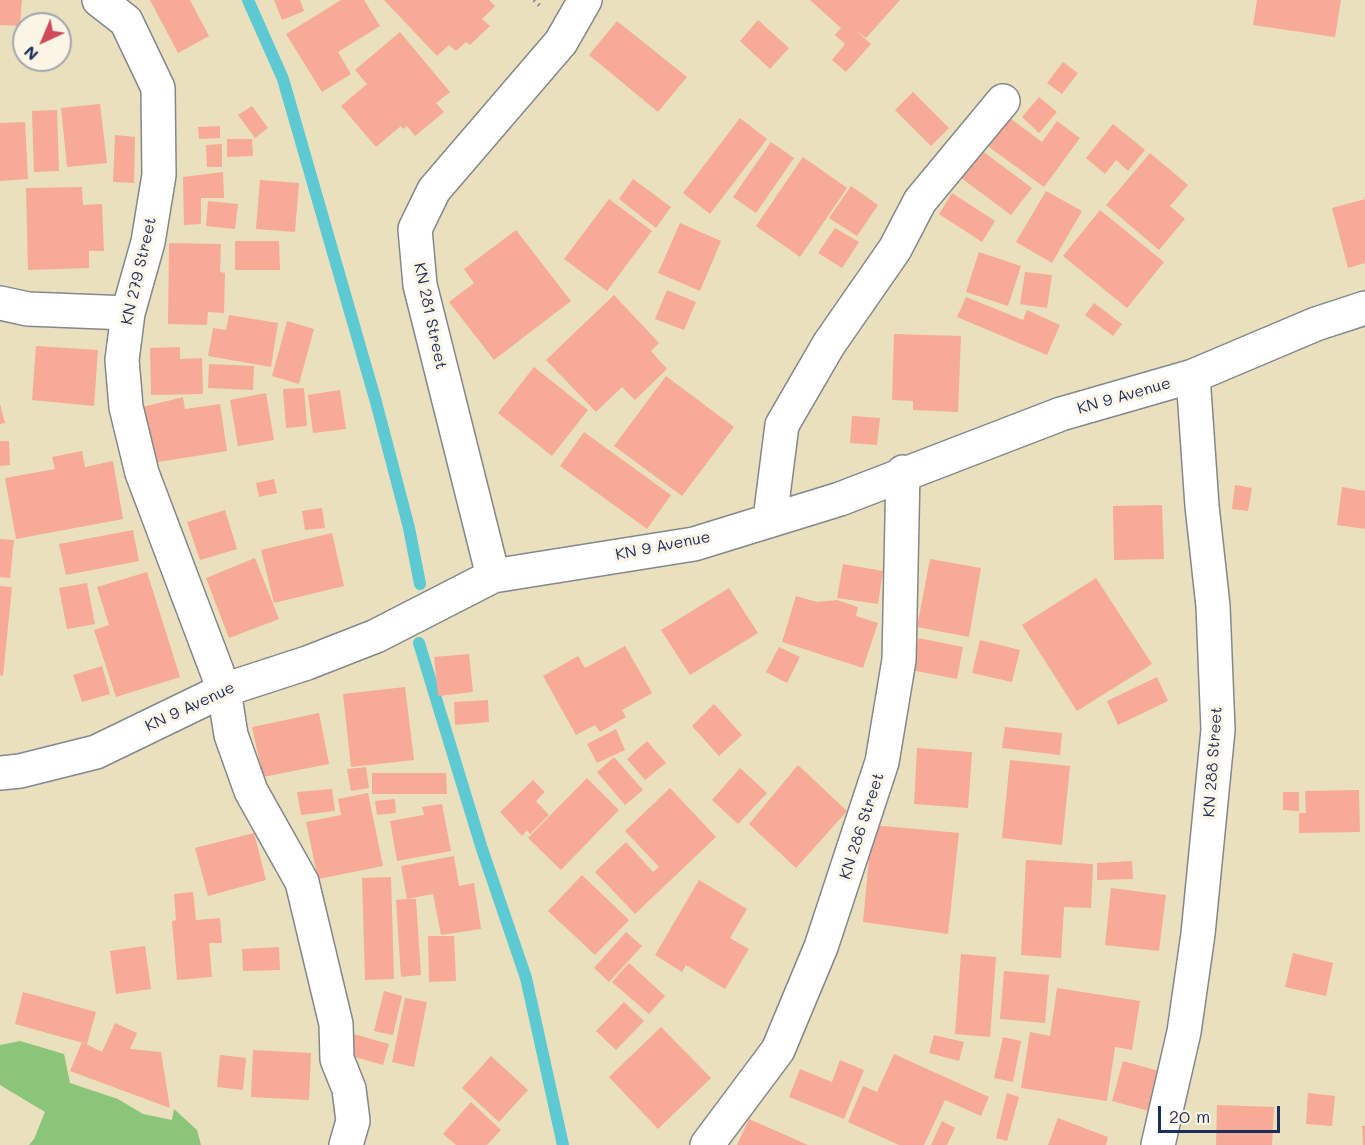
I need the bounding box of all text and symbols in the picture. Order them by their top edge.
north arrow [12,12,72,72]
text: N [19,42,42,66]
street label: KN 279 Street [117,215,161,327]
street label: KN 281 Street [409,261,451,371]
street label: KN 9 Avenue [1075,373,1173,419]
street label: KN 9 Avenue [614,527,712,565]
street label: KN 9 Avenue [142,678,238,736]
street label: KN 288 Street [1200,706,1226,818]
street label: KN 286 Street [836,770,888,882]
scale bar [1161,1094,1282,1132]
text: 20 m [1169,1104,1210,1128]

